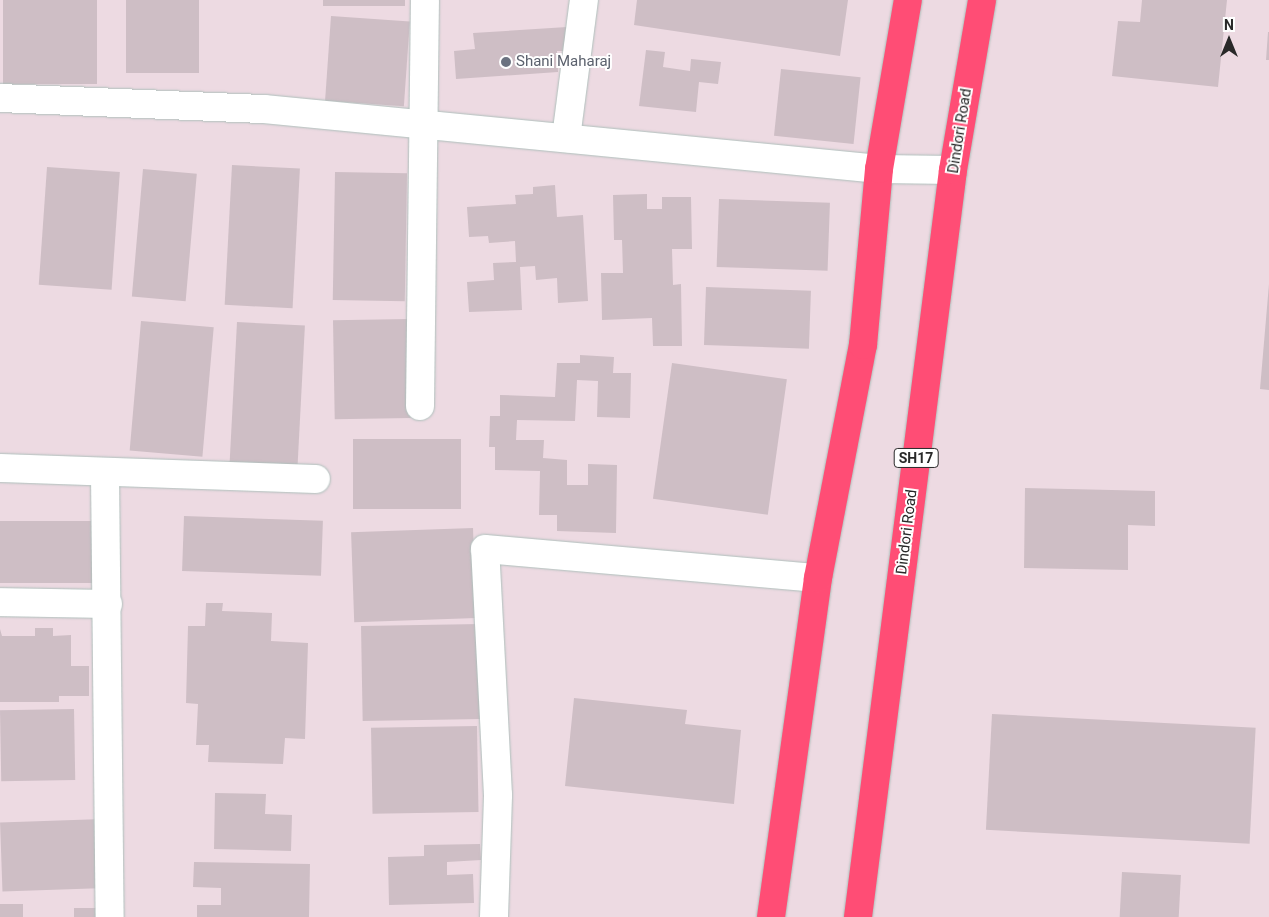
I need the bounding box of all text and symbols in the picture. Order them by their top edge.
north arrow [1204,15,1254,65]
text: N [1224,17,1234,33]
place label: Shani Maharaj [516,53,611,71]
marker: Shani Maharaj [500,56,512,68]
street label: Dindori Road [944,87,976,175]
road number: SH17 [894,446,938,469]
street label: Dindori Road [893,488,921,576]

